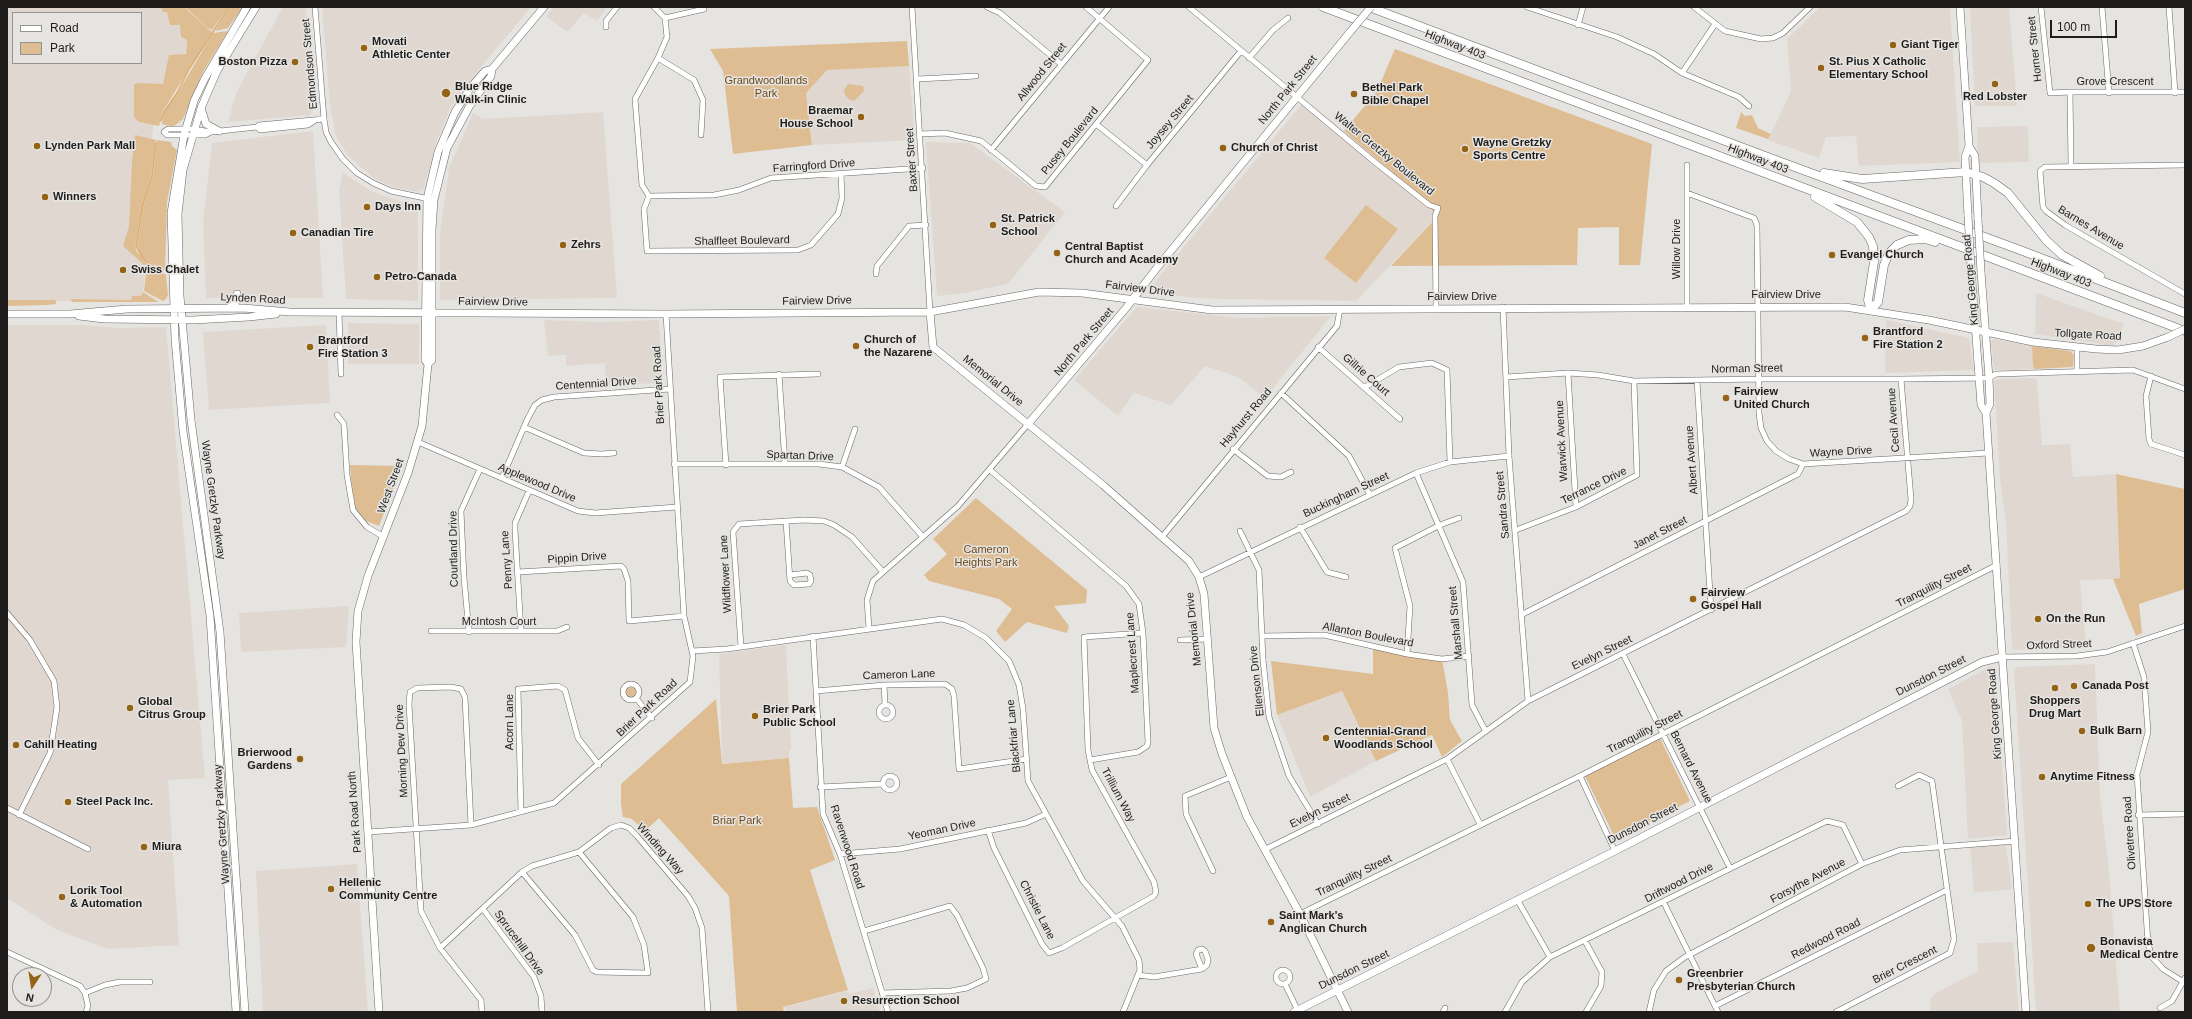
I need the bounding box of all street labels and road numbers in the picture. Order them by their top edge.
street label: Horner Street [2025,15,2045,83]
street label: Edmondson Street [299,18,321,110]
street label: Highway 403 [1423,27,1487,63]
street label: Allwood Street [1015,40,1069,104]
street label: North Park Street [1256,53,1320,127]
street label: Grove Crescent [2076,75,2154,89]
street label: Joysey Street [1144,92,1196,152]
street label: Pusey Boulevard [1039,105,1101,177]
street label: Walter Gretzky Boulevard [1331,110,1437,198]
street label: Baxter Street [903,128,921,192]
street label: Highway 403 [1726,141,1790,177]
street label: Farringford Drive [772,157,856,175]
street label: Barnes Avenue [2055,203,2127,253]
street label: Willow Drive [1670,219,1684,279]
street label: Shalfleet Boulevard [694,234,790,248]
street label: King George Road [1960,234,1982,326]
street label: Highway 403 [2029,255,2093,291]
street label: Fairview Drive [1105,278,1175,300]
street label: Fairview Drive [1751,288,1821,302]
street label: Fairview Drive [1427,290,1497,304]
street label: Lynden Road [220,291,286,307]
street label: Fairview Drive [782,294,852,308]
street label: Fairview Drive [458,295,528,309]
street label: North Park Street [1052,305,1116,379]
street label: Tollgate Road [2054,327,2122,343]
street label: Brier Park Road [650,346,668,424]
street label: Gillrie Court [1340,351,1392,399]
street label: Memorial Drive [960,353,1026,409]
street label: Norman Street [1711,362,1783,376]
street label: Centennial Drive [555,375,637,393]
street label: Hayhurst Road [1217,386,1275,450]
street label: Cecil Avenue [1885,387,1903,453]
street label: Warwick Avenue [1553,400,1571,482]
street label: Albert Avenue [1683,425,1701,495]
street label: Wayne Gretzky Parkway [198,440,228,560]
street label: Wayne Drive [1809,444,1873,460]
street label: Spartan Drive [766,448,834,464]
street label: West Street [375,457,407,515]
street label: Applewood Drive [496,461,578,505]
street label: Terrance Drive [1559,464,1629,508]
street label: Buckingham Street [1301,469,1391,521]
street label: Sandra Street [1493,471,1513,539]
street label: Courtland Drive [447,511,461,587]
street label: Janet Street [1631,514,1689,552]
street label: Penny Lane [498,530,516,590]
street label: Wildflower Lane [717,535,735,613]
street label: Pippin Drive [547,549,607,567]
street label: Tranquility Street [1894,561,1974,611]
street label: Marshall Street [1446,586,1466,660]
street label: Memorial Drive [1184,592,1204,666]
street label: Maplecrest Lane [1124,612,1142,694]
street label: McIntosh Court [462,615,536,629]
street label: Allanton Boulevard [1321,620,1415,650]
street label: Evelyn Street [1570,633,1634,673]
street label: Oxford Street [2026,637,2092,653]
street label: Ellenson Drive [1247,645,1267,717]
street label: Dunsdon Street [1894,653,1968,699]
street label: Cameron Lane [862,667,936,683]
street label: King George Road [1985,668,2005,760]
street label: Brier Park Road [614,676,680,740]
street label: Acorn Lane [503,694,517,750]
street label: Blackfriar Lane [1004,699,1024,773]
street label: Morning Dew Drive [393,704,411,798]
street label: Tranquility Street [1605,707,1685,757]
street label: Bernard Avenue [1667,729,1715,805]
street label: Wayne Gretzky Parkway [211,764,233,884]
street label: Trillium Way [1098,766,1138,824]
street label: Park Road North [346,771,364,853]
street label: Evelyn Street [1288,791,1352,831]
street label: Olivetree Road [2121,796,2139,870]
street label: Dunsdon Street [1606,801,1680,847]
street label: Ravenwood Road [827,803,867,891]
street label: Yeoman Drive [907,816,977,844]
street label: Winding Way [634,821,686,877]
street label: Tranquility Street [1314,852,1394,900]
street label: Forsythe Avenue [1768,856,1848,906]
street label: Driftwood Drive [1643,860,1715,906]
street label: Christie Lane [1016,878,1058,942]
street label: Sprucehill Drive [491,908,547,978]
street label: Redwood Road [1789,916,1863,962]
street label: Brier Crescent [1871,943,1939,987]
street label: Dunsdon Street [1317,947,1391,993]

